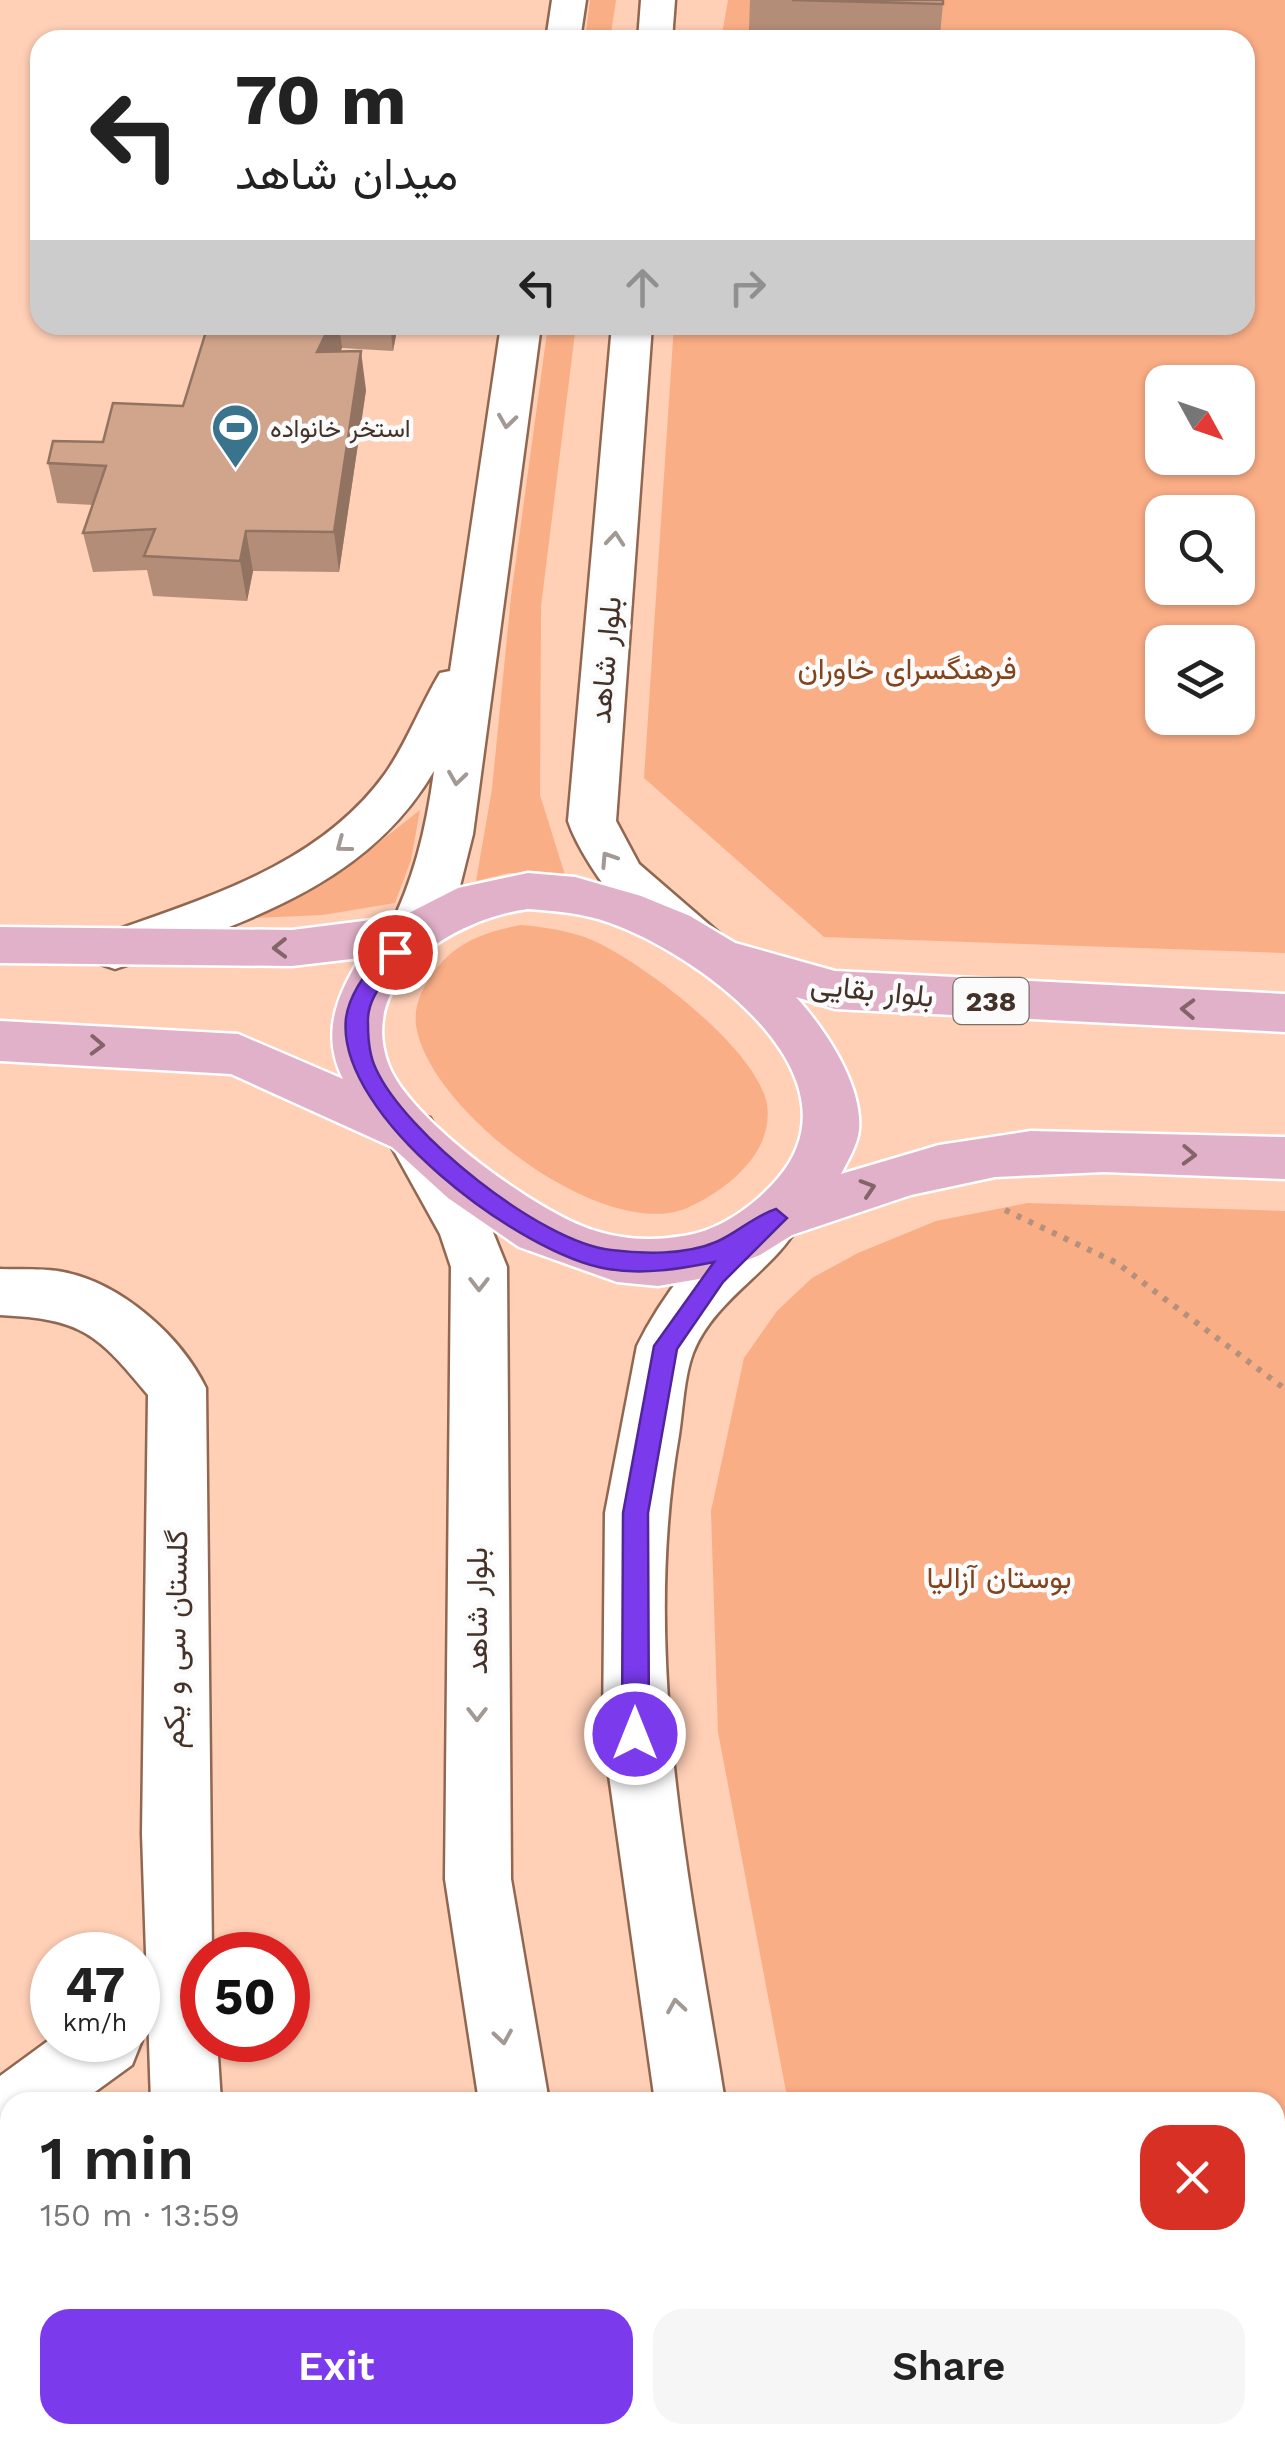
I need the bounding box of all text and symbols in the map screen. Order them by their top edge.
text: 70 m [235,59,407,141]
icon: left [70,70,200,200]
text: میدان شاهد [235,147,458,200]
icon: left [510,260,565,315]
icon: ahead [615,260,670,315]
icon: right [720,260,775,315]
north arrow [1145,365,1255,475]
map controls [1145,365,1255,735]
sports icon: استخر خانواده [209,402,261,470]
one-way arrow [498,413,519,430]
place label: استخر خانواده [270,414,411,444]
button: search [1145,495,1255,605]
one-way arrow [603,530,625,546]
street label: بلوار شاهد [582,595,629,725]
button: layers [1145,625,1255,735]
park label: فرهنگسرای خاوران [797,651,1017,687]
one-way arrow [447,770,468,786]
one-way arrow [336,834,354,851]
one-way arrow [602,851,621,869]
pin [353,910,438,995]
icon: arrive [368,925,423,980]
one-way arrow [272,938,288,959]
street label: بلوار بقایی [809,966,935,1015]
road number: 238 [954,978,1028,1024]
one-way arrow [1179,999,1195,1020]
one-way arrow [90,1034,106,1055]
one-way arrow [1181,1144,1197,1165]
one-way arrow [859,1179,876,1200]
one-way arrow [468,1277,490,1292]
street label: گلستان سی و یکم [156,1529,196,1749]
street label: بلوار شاهد [459,1547,495,1675]
park label: بوستان آزالیا [926,1560,1072,1596]
position arrow [583,1682,687,1786]
one-way arrow [466,1706,488,1722]
speed limit sign: 50 [180,1932,310,2062]
text: 47 [65,1955,125,2014]
one-way arrow [666,1998,687,2014]
text: km/h [63,2008,127,2037]
one-way arrow [492,2029,513,2045]
text: 1 min [40,2123,194,2194]
button: close [1140,2125,1245,2230]
text: 150 m · 13:59 [40,2196,240,2234]
button: Exit [40,2309,633,2424]
button: Share [653,2309,1245,2424]

